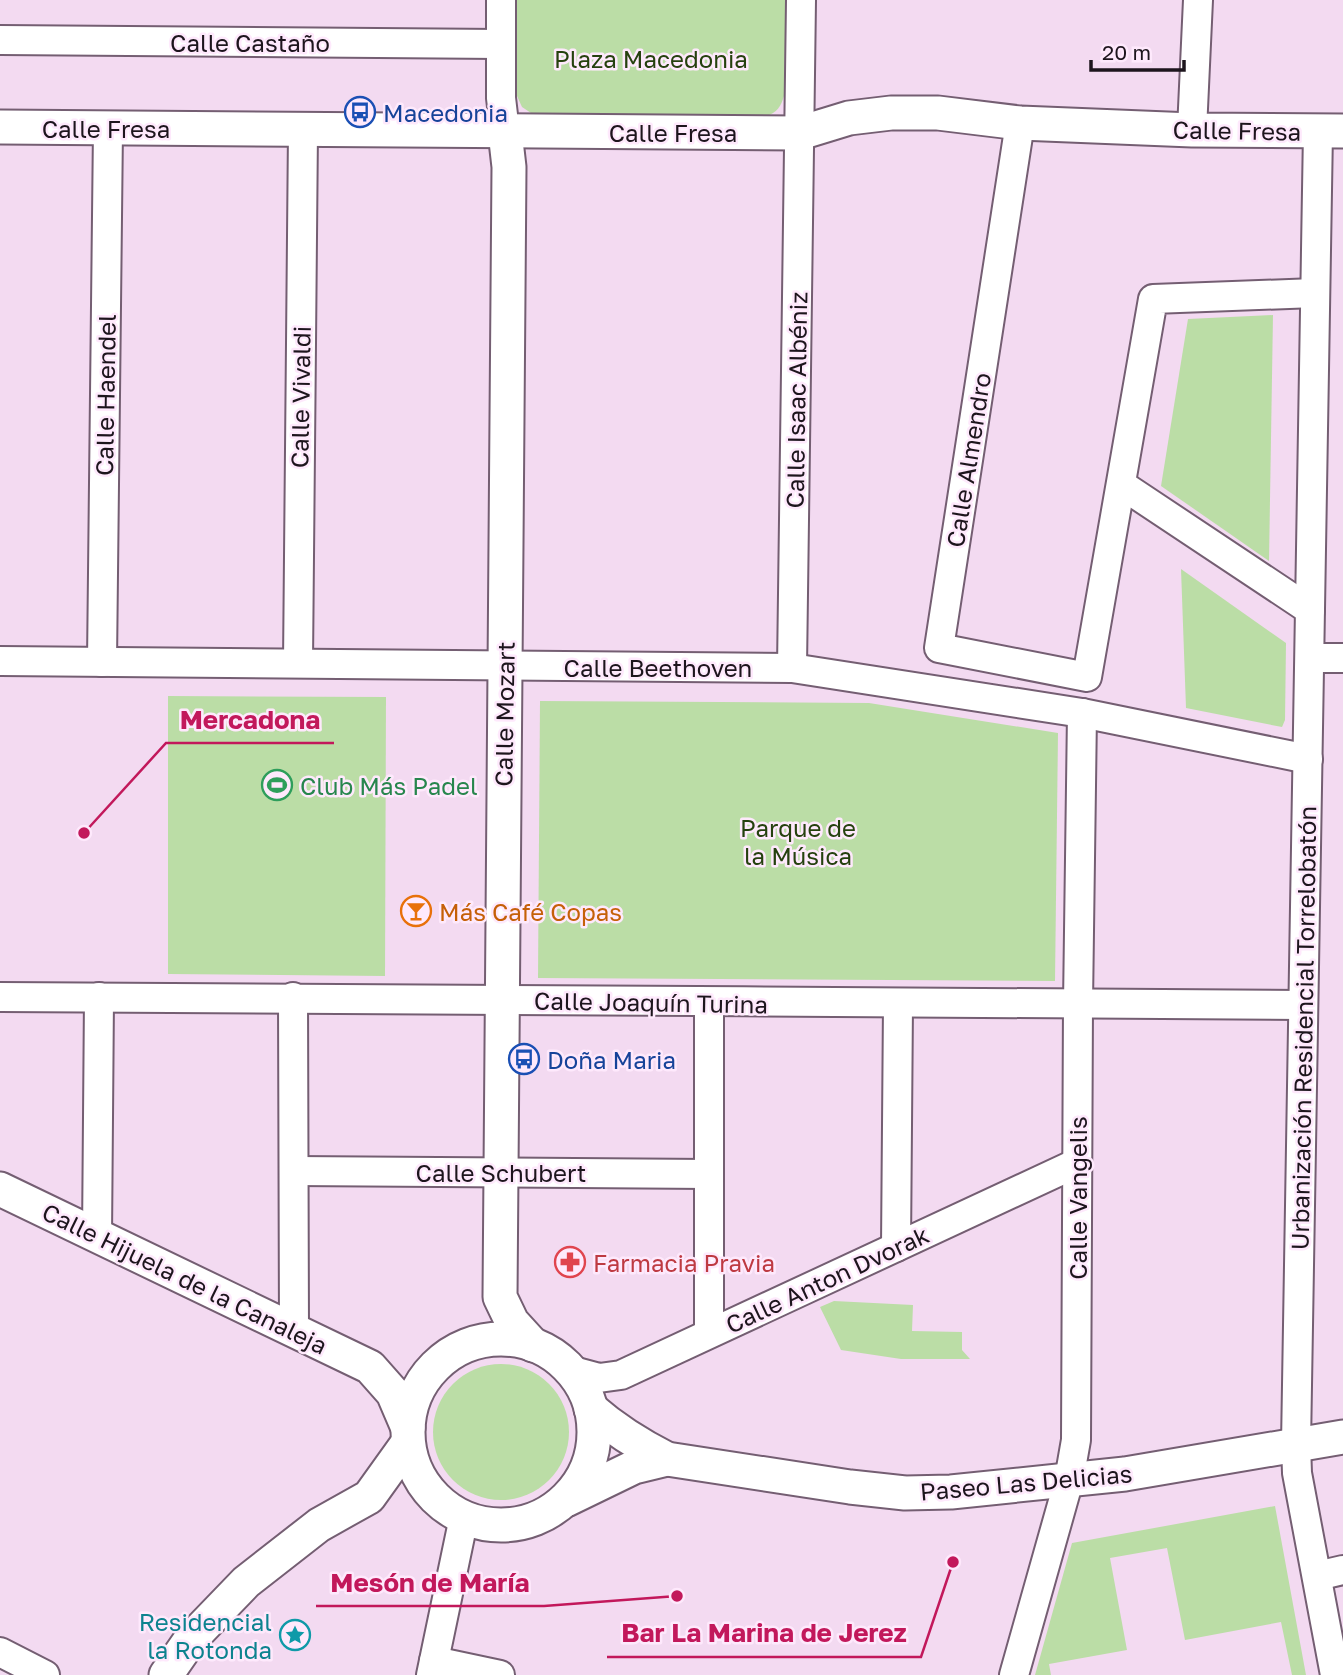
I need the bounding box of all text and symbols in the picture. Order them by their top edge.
street label: Calle Castaño [170,28,330,57]
scale bar [1091,28,1184,72]
text: 20 m [1102,39,1151,65]
park label: Plaza Macedonia [554,44,748,73]
bus stop icon: Macedonia [343,95,377,129]
place label: Macedonia [383,98,508,127]
street label: Calle Fresa [42,114,170,143]
street label: Calle Fresa [1172,114,1302,146]
street label: Calle Fresa [609,118,737,147]
street label: Calle Isaac Albéniz [780,291,812,509]
street label: Calle Haendel [89,314,121,476]
street label: Calle Vivaldi [284,326,316,468]
street label: Calle Almendro [940,371,996,549]
street label: Calle Mozart [488,641,520,787]
street label: Calle Beethoven [564,653,752,682]
callout: Mercadona [166,696,334,743]
text: Mercadona [180,704,320,735]
sports icon: Club Más Padel [260,768,294,802]
place label: Club Más Padel [300,771,478,800]
street label: Urbanización Residencial Torrelobatón [1285,806,1321,1250]
park label: Parque de la Música [740,813,856,870]
bar icon: Más Café Copas [399,894,433,928]
place label: Más Café Copas [439,897,622,926]
street label: Calle Joaquín Turina [534,985,768,1019]
bus stop icon: Doña Maria [507,1042,541,1076]
place label: Doña Maria [547,1045,676,1074]
street label: Calle Vangelis [1063,1116,1092,1280]
street label: Calle Schubert [416,1158,586,1187]
street label: Calle Hijuela de la Canaleja [38,1196,332,1360]
street label: Calle Anton Dvorak [721,1219,933,1339]
pharmacy icon: Farmacia Pravia [553,1245,587,1279]
place label: Farmacia Pravia [593,1248,775,1277]
street label: Paseo Las Delicias [919,1458,1133,1506]
callout: Mesón de María [316,1559,544,1606]
text: Mesón de María [330,1567,530,1598]
place label: Residencial la Rotonda [139,1607,272,1664]
callout: Bar La Marina de Jerez [607,1610,921,1657]
text: Bar La Marina de Jerez [621,1617,907,1648]
place icon: Residencial la Rotonda [278,1618,312,1652]

